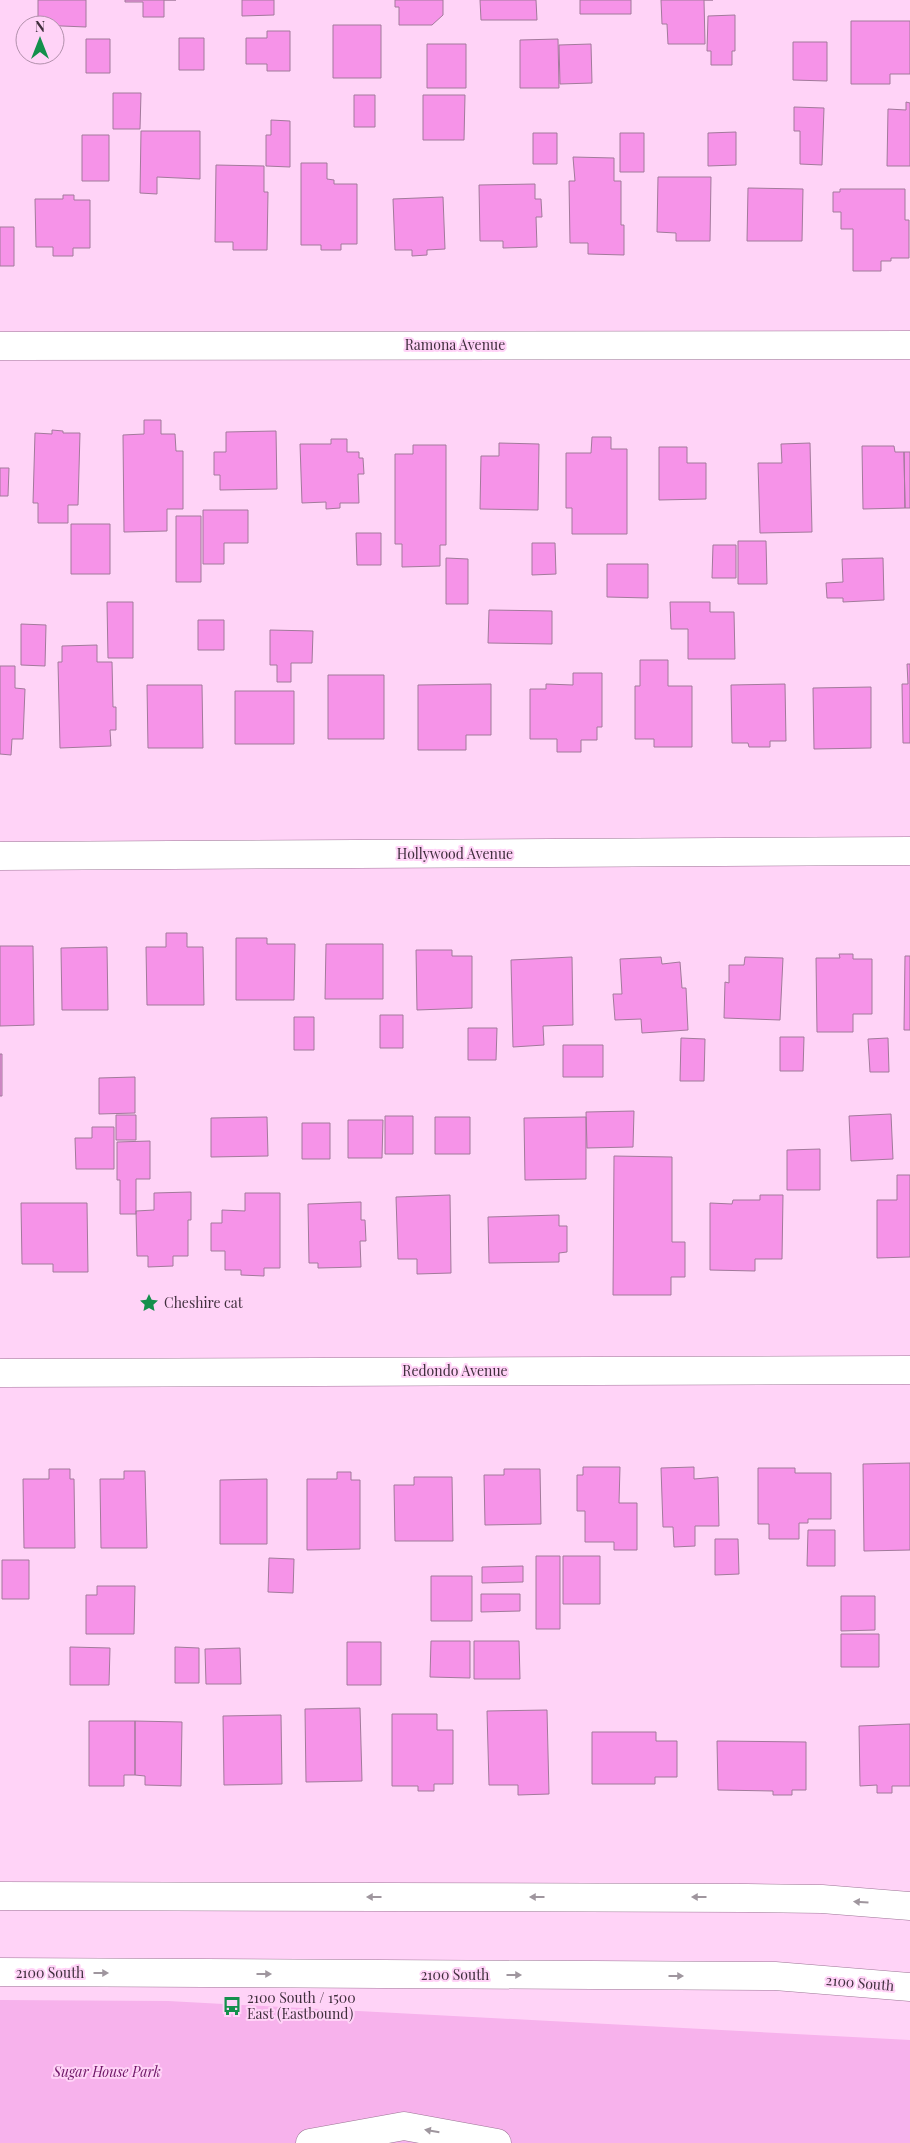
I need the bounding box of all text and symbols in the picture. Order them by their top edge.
north arrow [15,15,65,65]
text: N [35,17,45,36]
street label: Ramona Avenue [405,335,505,354]
street label: Hollywood Avenue [397,844,513,863]
place icon: Cheshire cat [138,1292,160,1314]
place label: Cheshire cat [164,1293,244,1312]
street label: Redondo Avenue [402,1361,508,1380]
one-way arrow [366,1893,382,1901]
one-way arrow [528,1893,544,1901]
one-way arrow [691,1893,707,1901]
one-way arrow [853,1898,869,1906]
street label: 2100 South [16,1963,85,1982]
street label: 2100 South [421,1965,490,1984]
one-way arrow [93,1969,109,1977]
one-way arrow [256,1970,272,1978]
street label: 2100 South [825,1970,896,1995]
one-way arrow [506,1971,522,1979]
one-way arrow [668,1972,684,1980]
place label: 2100 South / 1500 East (Eastbound) [247,1988,356,2023]
bus stop icon: 2100 South / 1500 East (Eastbound) [221,1995,243,2017]
park label: Sugar House Park [52,2062,161,2081]
one-way arrow [424,2127,440,2135]

